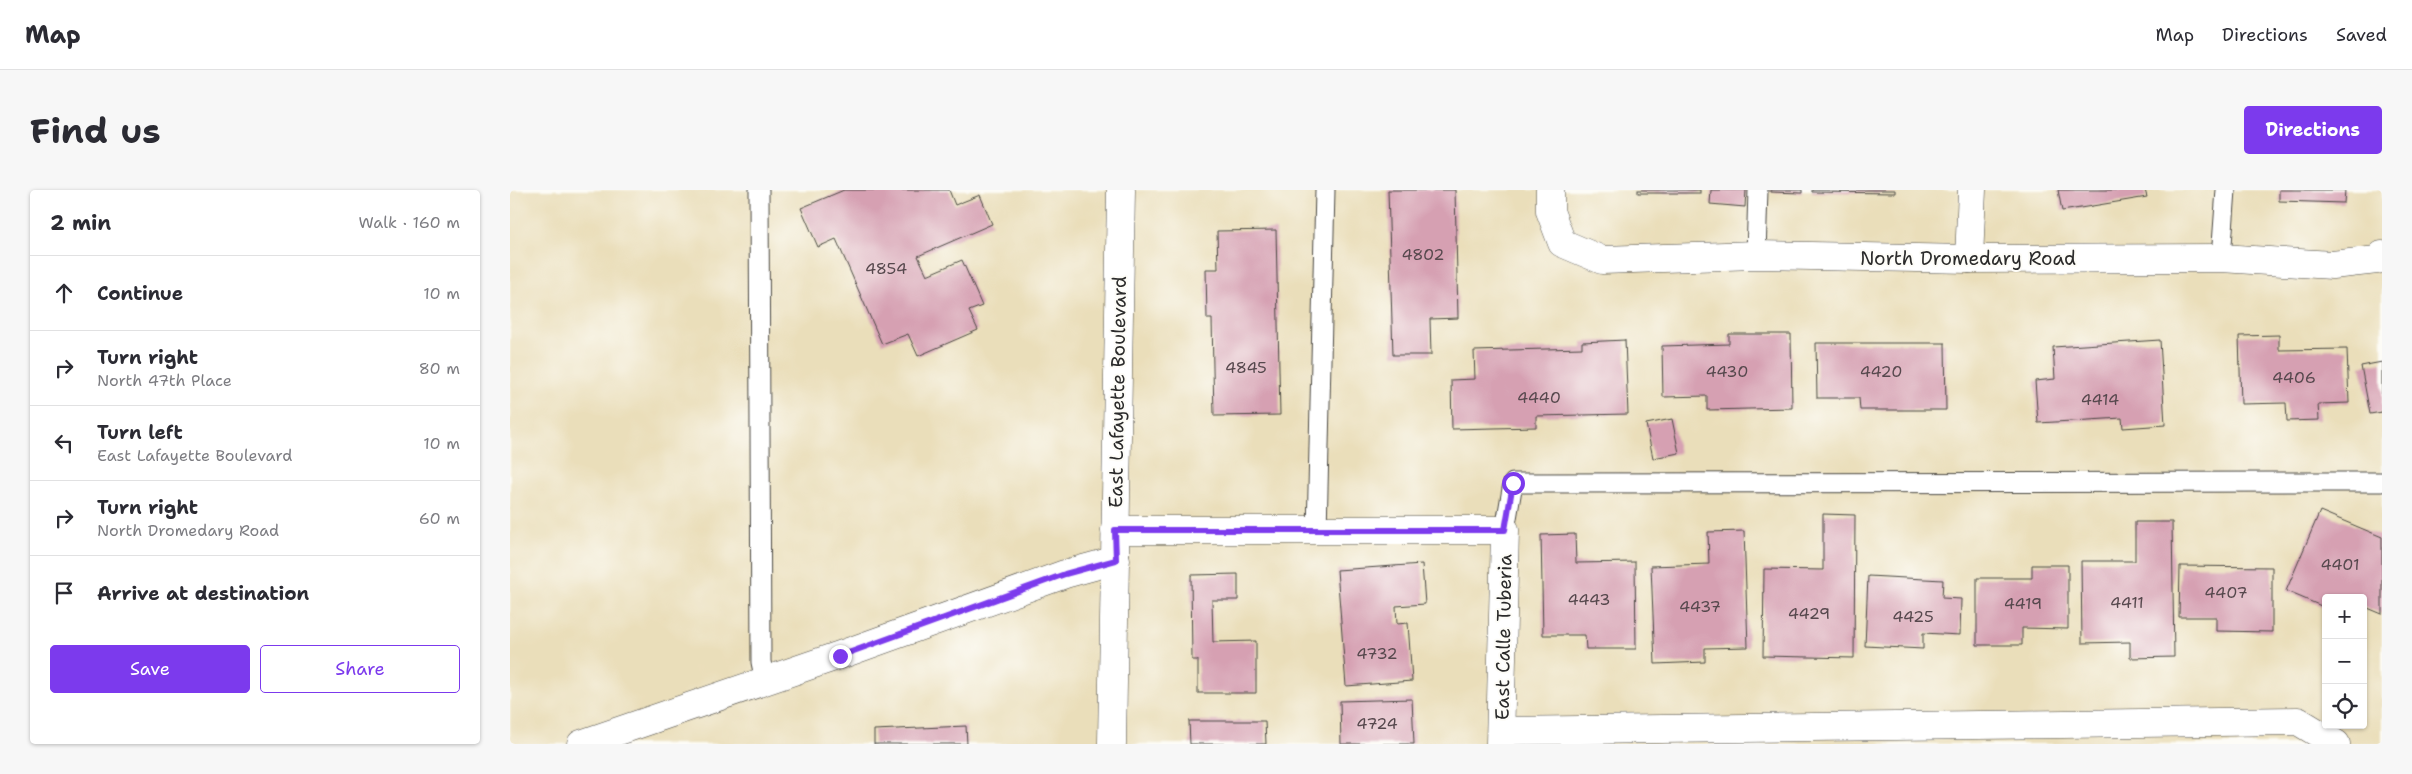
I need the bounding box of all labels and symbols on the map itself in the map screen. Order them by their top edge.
house number: 4802 [1401,244,1445,265]
street label: North Dromedary Road [1860,246,2076,271]
house number: 4854 [865,258,907,279]
street label: East Lafayette Boulevard [1103,276,1132,508]
house number: 4845 [1225,357,1267,378]
house number: 4430 [1706,361,1748,382]
house number: 4420 [1860,361,1902,382]
house number: 4406 [2272,367,2316,388]
house number: 4440 [1517,387,1561,408]
house number: 4414 [2081,389,2119,410]
route start [1502,472,1525,495]
street label: East Calle Tuberia [1490,554,1517,720]
house number: 4401 [2320,554,2360,575]
house number: 4407 [2204,582,2248,603]
house number: 4443 [1568,589,1610,610]
house number: 4411 [2110,592,2144,613]
house number: 4419 [2004,593,2042,614]
house number: 4437 [1679,596,1721,617]
house number: 4429 [1788,603,1830,624]
house number: 4425 [1892,606,1934,627]
house number: 4732 [1356,643,1398,664]
route end [829,645,852,668]
house number: 4724 [1356,713,1398,734]

